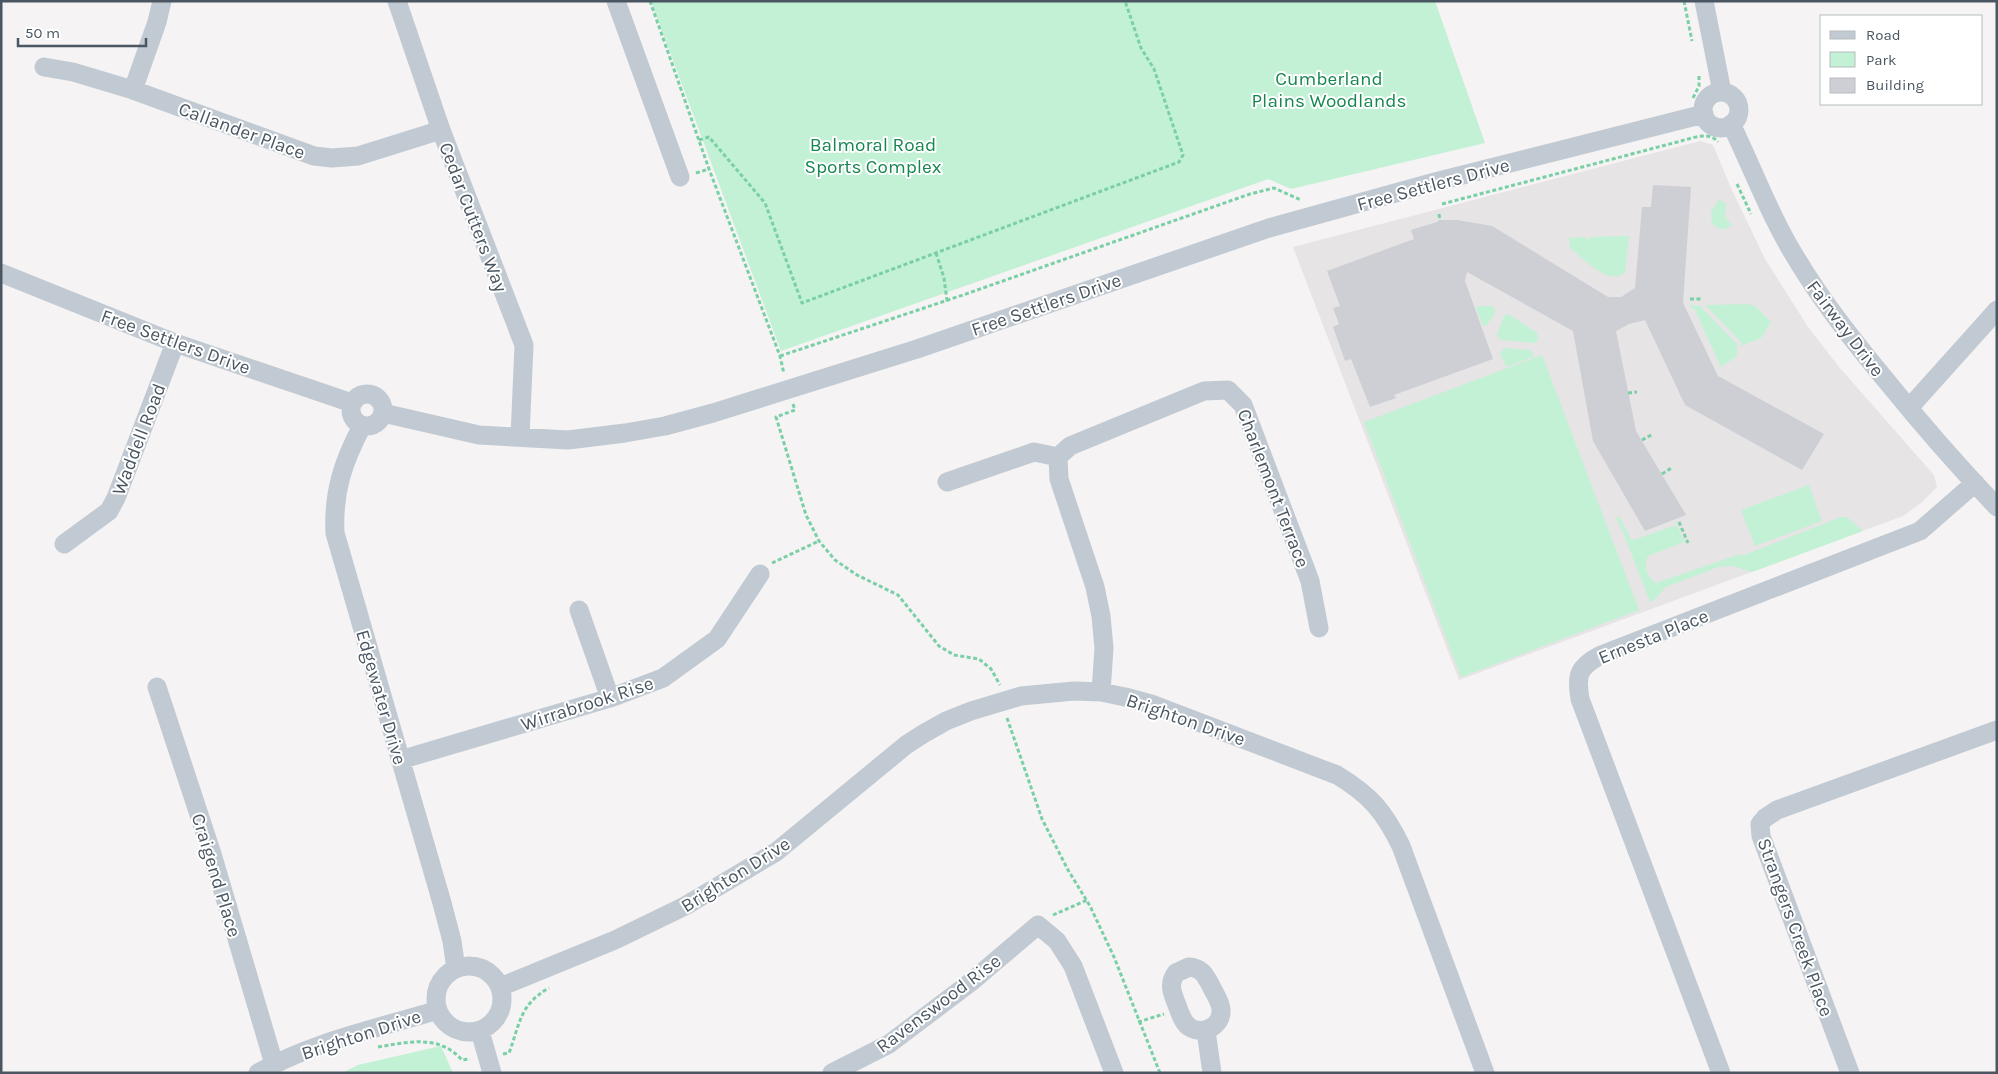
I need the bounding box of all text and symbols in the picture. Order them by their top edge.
scale bar [18,15,145,47]
legend [1820,15,1983,105]
text: 50 m [25,24,60,42]
text: Road [1866,26,1901,44]
text: Park [1866,51,1896,69]
park label: Cumberland Plains Woodlands [1252,68,1406,112]
text: Building [1866,76,1924,94]
street label: Callander Place [175,98,308,164]
park label: Balmoral Road Sports Complex [804,134,942,178]
street label: Cedar Cutters Way [434,139,512,296]
street label: Free Settlers Drive [1354,154,1512,216]
street label: Free Settlers Drive [968,269,1124,341]
street label: Fairway Drive [1802,276,1888,381]
street label: Free Settlers Drive [98,305,253,379]
street label: Waddell Road [108,380,170,498]
street label: Charlemont Terrace [1233,406,1314,571]
street label: Ernesta Place [1595,605,1712,669]
street label: Edgewater Drive [351,627,411,767]
street label: Wirrabrook Rise [518,672,656,736]
street label: Brighton Drive [1123,689,1248,751]
street label: Craigend Place [187,811,245,940]
street label: Brighton Drive [677,833,794,917]
street label: Strangers Creek Place [1753,835,1838,1020]
street label: Ravenswood Rise [872,950,1005,1058]
street label: Brighton Drive [299,1005,424,1065]

